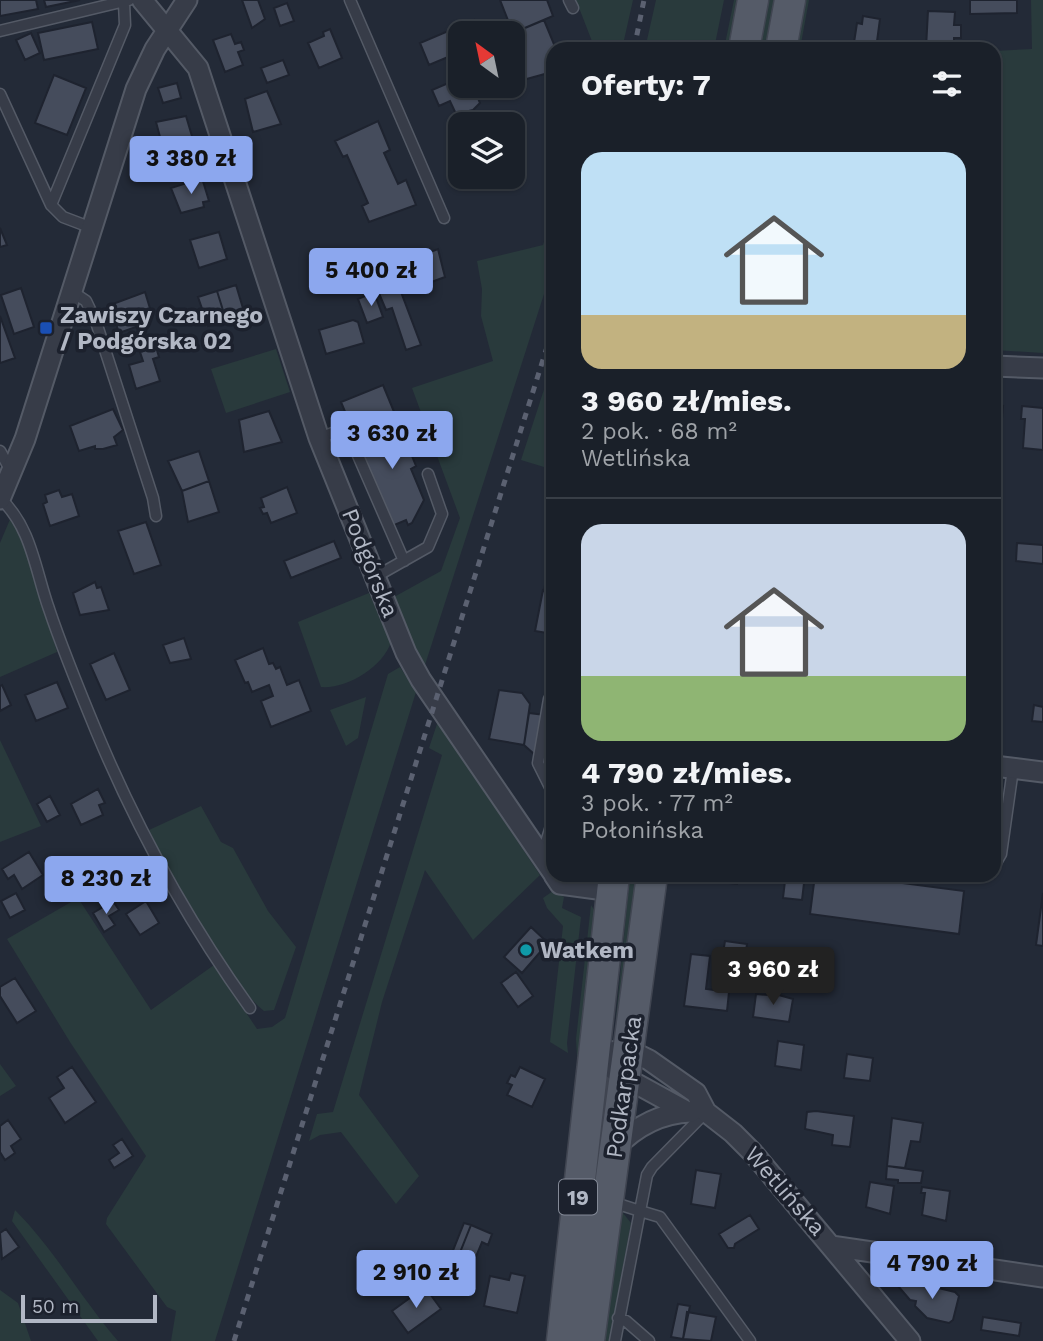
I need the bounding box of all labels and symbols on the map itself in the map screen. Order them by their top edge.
north arrow [448,21,525,98]
pin: 3 380 zł [119,136,263,196]
pin: 5 400 zł [299,248,443,308]
place label: Zawiszy Czarnego / Podgórska 02 [60,302,263,355]
marker: Zawiszy Czarnego / Podgórska 02 [38,320,54,336]
pin: 3 630 zł [320,412,464,471]
street label: Podgórska [336,505,404,621]
pin: 8 230 zł [34,856,178,916]
place label: Watkem [540,937,634,964]
marker: Watkem [518,942,534,958]
pin: 3 960 zł [701,948,845,1007]
street label: Podkarpacka [601,1014,647,1160]
street label: Wetlińska [739,1141,831,1241]
road number: 19 [559,1180,597,1214]
pin: 4 790 zł [860,1242,1004,1301]
pin: 2 910 zł [344,1250,488,1310]
scale bar [21,1292,158,1324]

